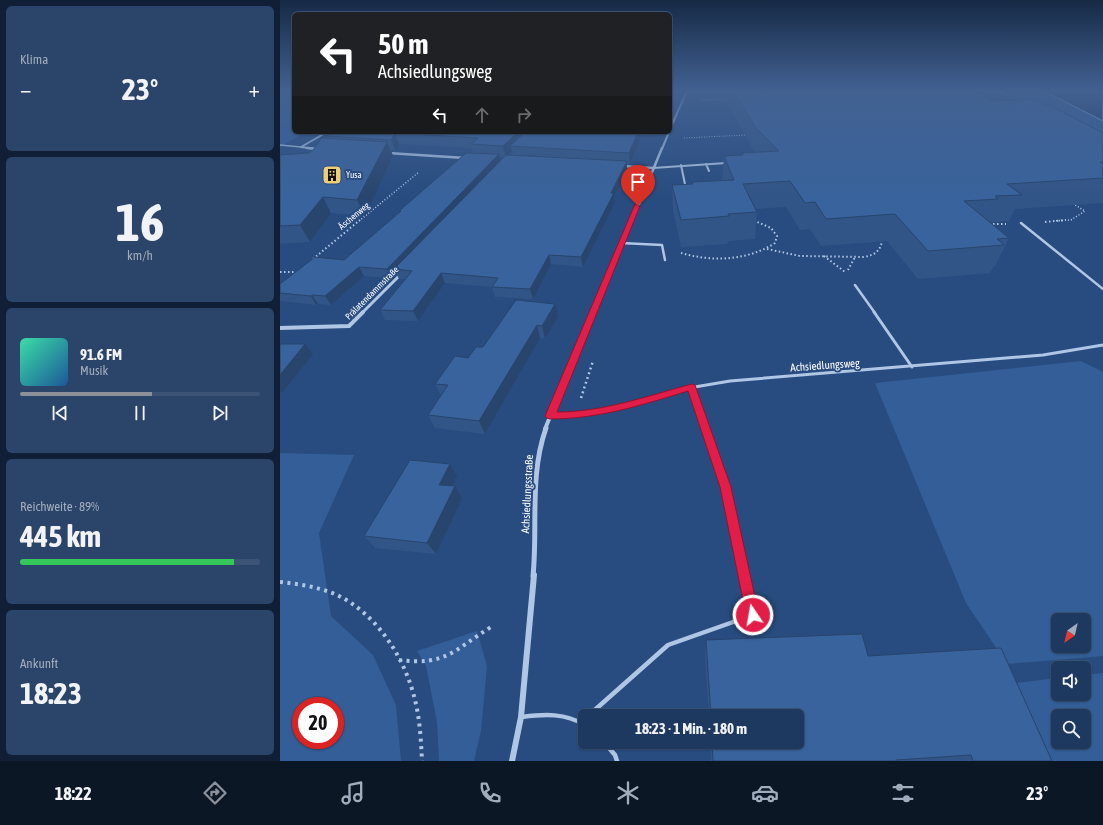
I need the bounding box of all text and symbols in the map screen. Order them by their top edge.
icon: left [312,28,364,80]
text: 50 m [378,28,428,60]
text: Klima [20,52,48,67]
text: Achsiedlungsweg [378,61,492,82]
text: 23° [122,72,158,106]
text: − [20,76,31,102]
text: + [249,76,260,102]
icon: left [429,104,451,126]
icon: ahead [471,104,493,126]
icon: right [513,104,535,126]
building icon: Yusa [321,164,343,186]
pin [621,165,655,206]
place label: Yusa [346,170,362,180]
icon: arrive [627,171,649,193]
text: 16 [116,192,164,252]
street label: Äschenweg [337,200,371,232]
text: km/h [127,248,153,263]
street label: Prälatendammstraße [343,264,401,322]
text: 91.6 FM [80,346,122,363]
street label: Achsiedlungsweg [790,357,860,373]
text: Musik [80,363,108,378]
icon: previous [49,402,71,424]
icon: pause [129,402,151,424]
icon: next [209,402,231,424]
street label: Achsiedlungsstraße [519,454,535,534]
text: Reichweite · 89% [20,499,99,514]
text: 445 km [20,519,101,553]
position arrow [732,594,774,636]
north arrow [1051,613,1091,653]
map controls [1051,613,1091,749]
text: Ankunft [20,656,58,671]
button: sound [1051,661,1091,701]
text: 18:23 [20,676,82,710]
speed limit sign: 20 [292,697,344,749]
button: search [1051,709,1091,749]
text: 18:23 · 1 Min. · 180 m [635,720,747,737]
icon: directions [201,779,229,807]
icon: music [339,779,367,807]
icon: phone [476,779,504,807]
icon: climate [614,779,642,807]
icon: car [751,779,779,807]
icon: filters [889,779,917,807]
text: 18:22 [55,783,92,804]
text: 23° [1026,783,1048,804]

